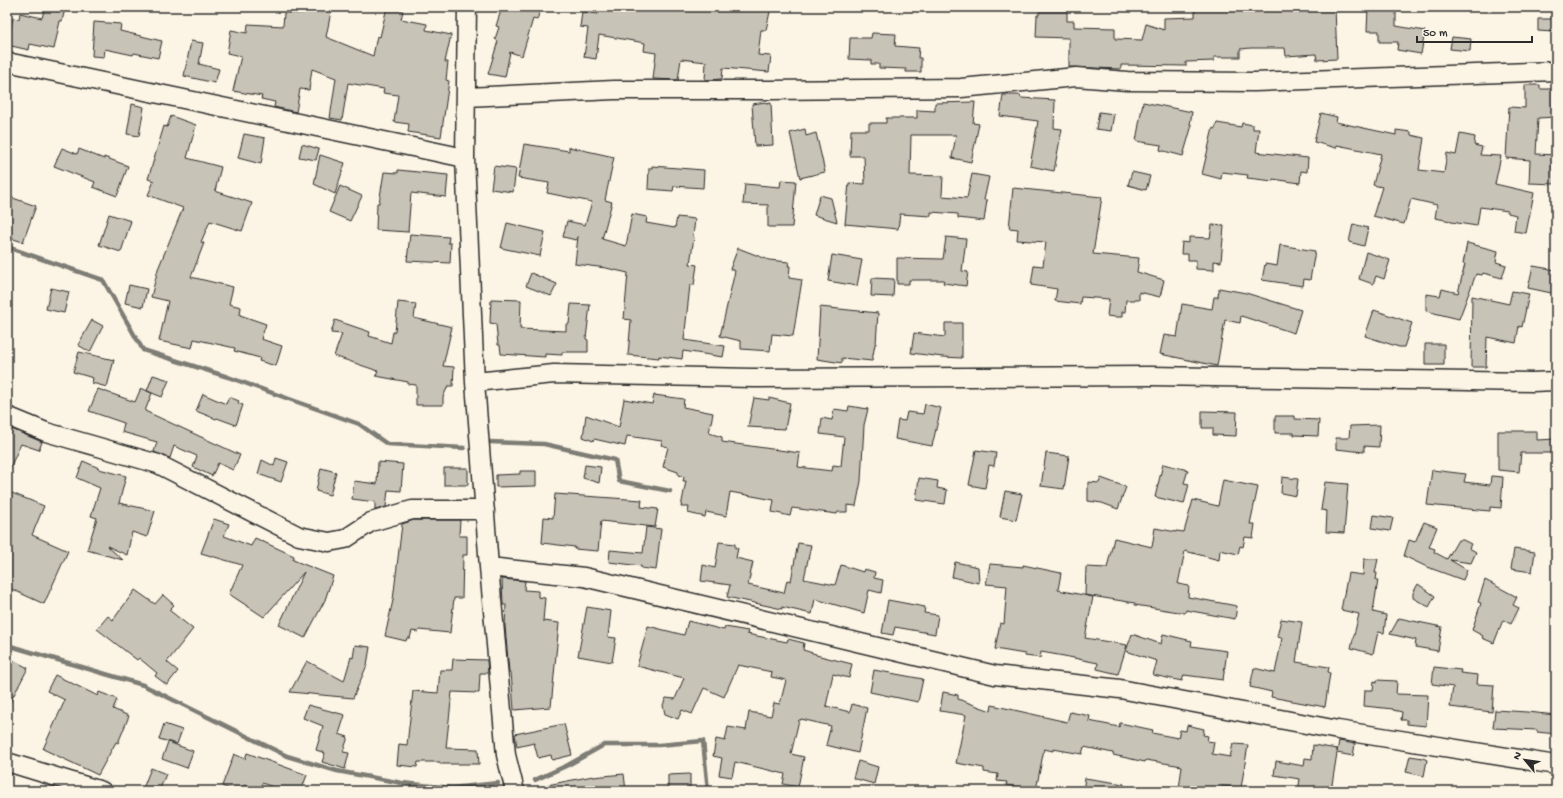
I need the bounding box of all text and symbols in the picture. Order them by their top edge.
scale bar [1417,18,1532,44]
text: 50 m [1423,27,1448,41]
north arrow [1505,740,1545,780]
text: N [1511,750,1525,762]

